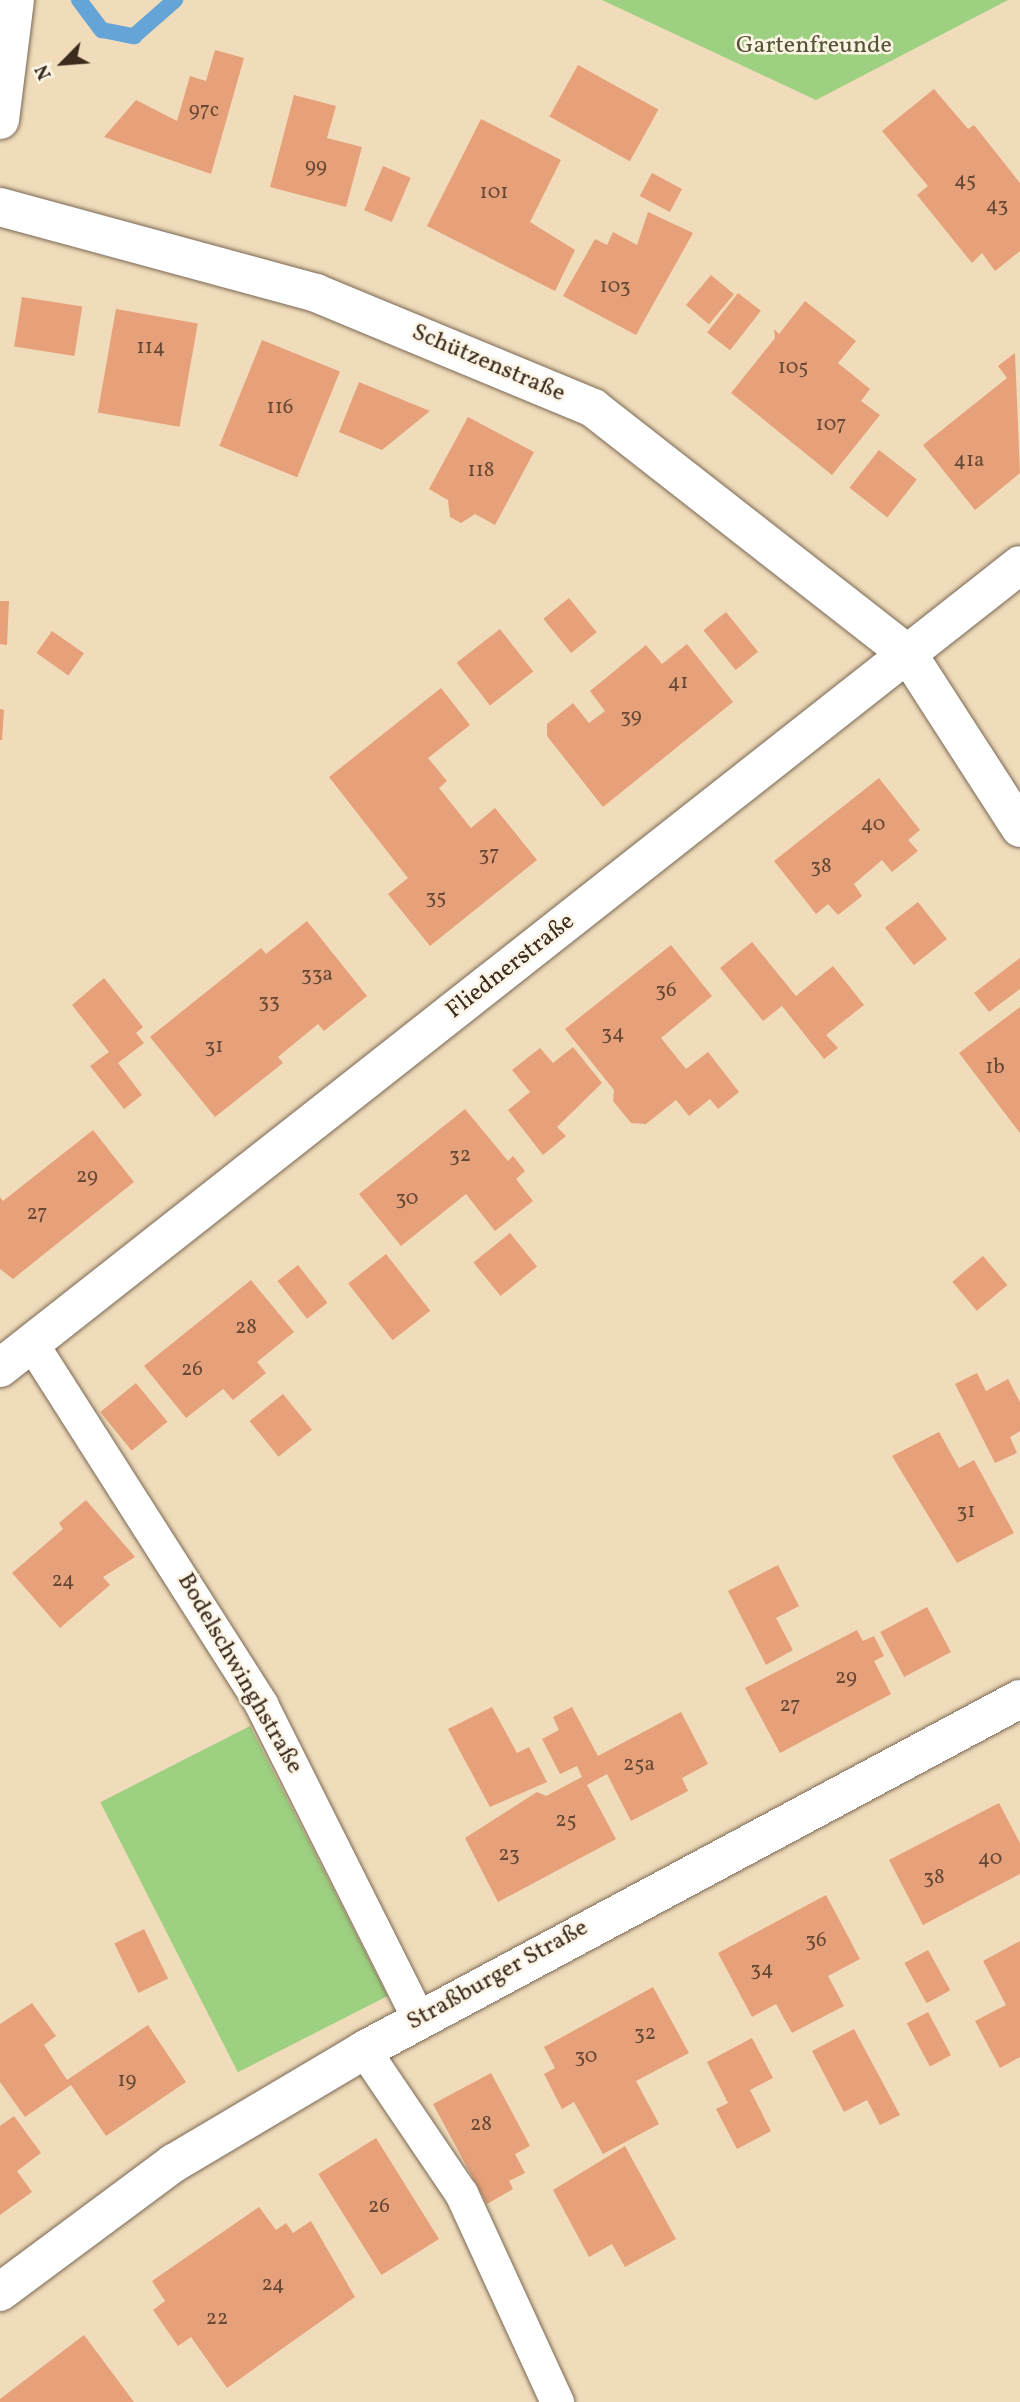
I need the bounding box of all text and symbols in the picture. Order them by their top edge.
north arrow [28,28,98,98]
park label: Gartenfreunde [736,33,892,61]
text: N [29,60,59,84]
house number: 97c [189,98,219,124]
house number: 99 [305,154,327,180]
house number: 45 [954,168,976,194]
house number: 101 [480,180,508,206]
house number: 43 [986,193,1008,219]
house number: 103 [600,274,630,300]
street label: Schützenstraße [407,319,569,409]
house number: 114 [137,335,165,361]
house number: 105 [778,355,808,381]
house number: 116 [267,395,293,421]
house number: 107 [816,412,846,438]
house number: 41a [953,448,985,474]
house number: 118 [468,458,494,484]
house number: 41 [668,670,688,696]
house number: 39 [620,704,642,730]
house number: 40 [861,812,885,838]
house number: 37 [479,842,499,868]
house number: 38 [810,854,832,880]
house number: 35 [426,885,446,911]
street label: Fliednerstraße [441,908,581,1026]
house number: 33a [301,962,333,988]
house number: 36 [655,978,677,1004]
house number: 33 [258,989,280,1015]
house number: 34 [601,1021,625,1047]
house number: 31 [205,1034,223,1060]
house number: 1b [985,1055,1005,1081]
house number: 32 [449,1143,471,1169]
house number: 29 [76,1164,98,1190]
house number: 30 [396,1186,418,1212]
house number: 27 [27,1201,47,1227]
house number: 28 [235,1315,257,1341]
house number: 26 [181,1357,203,1383]
house number: 31 [957,1499,975,1525]
house number: 24 [51,1568,75,1594]
street label: Bodelschwinghstraße [170,1569,308,1779]
house number: 29 [835,1665,857,1691]
house number: 27 [780,1693,800,1719]
house number: 25a [623,1752,655,1778]
house number: 25 [555,1808,577,1834]
house number: 23 [498,1842,520,1868]
house number: 40 [978,1846,1002,1872]
house number: 38 [923,1865,945,1891]
street label: Straßburger Straße [402,1914,594,2038]
house number: 36 [805,1928,827,1954]
house number: 34 [750,1957,774,1983]
house number: 32 [634,2021,656,2047]
house number: 30 [575,2044,597,2070]
house number: 19 [117,2068,137,2094]
house number: 28 [470,2112,492,2138]
house number: 26 [368,2194,390,2220]
house number: 24 [261,2272,285,2298]
house number: 22 [206,2306,228,2332]

